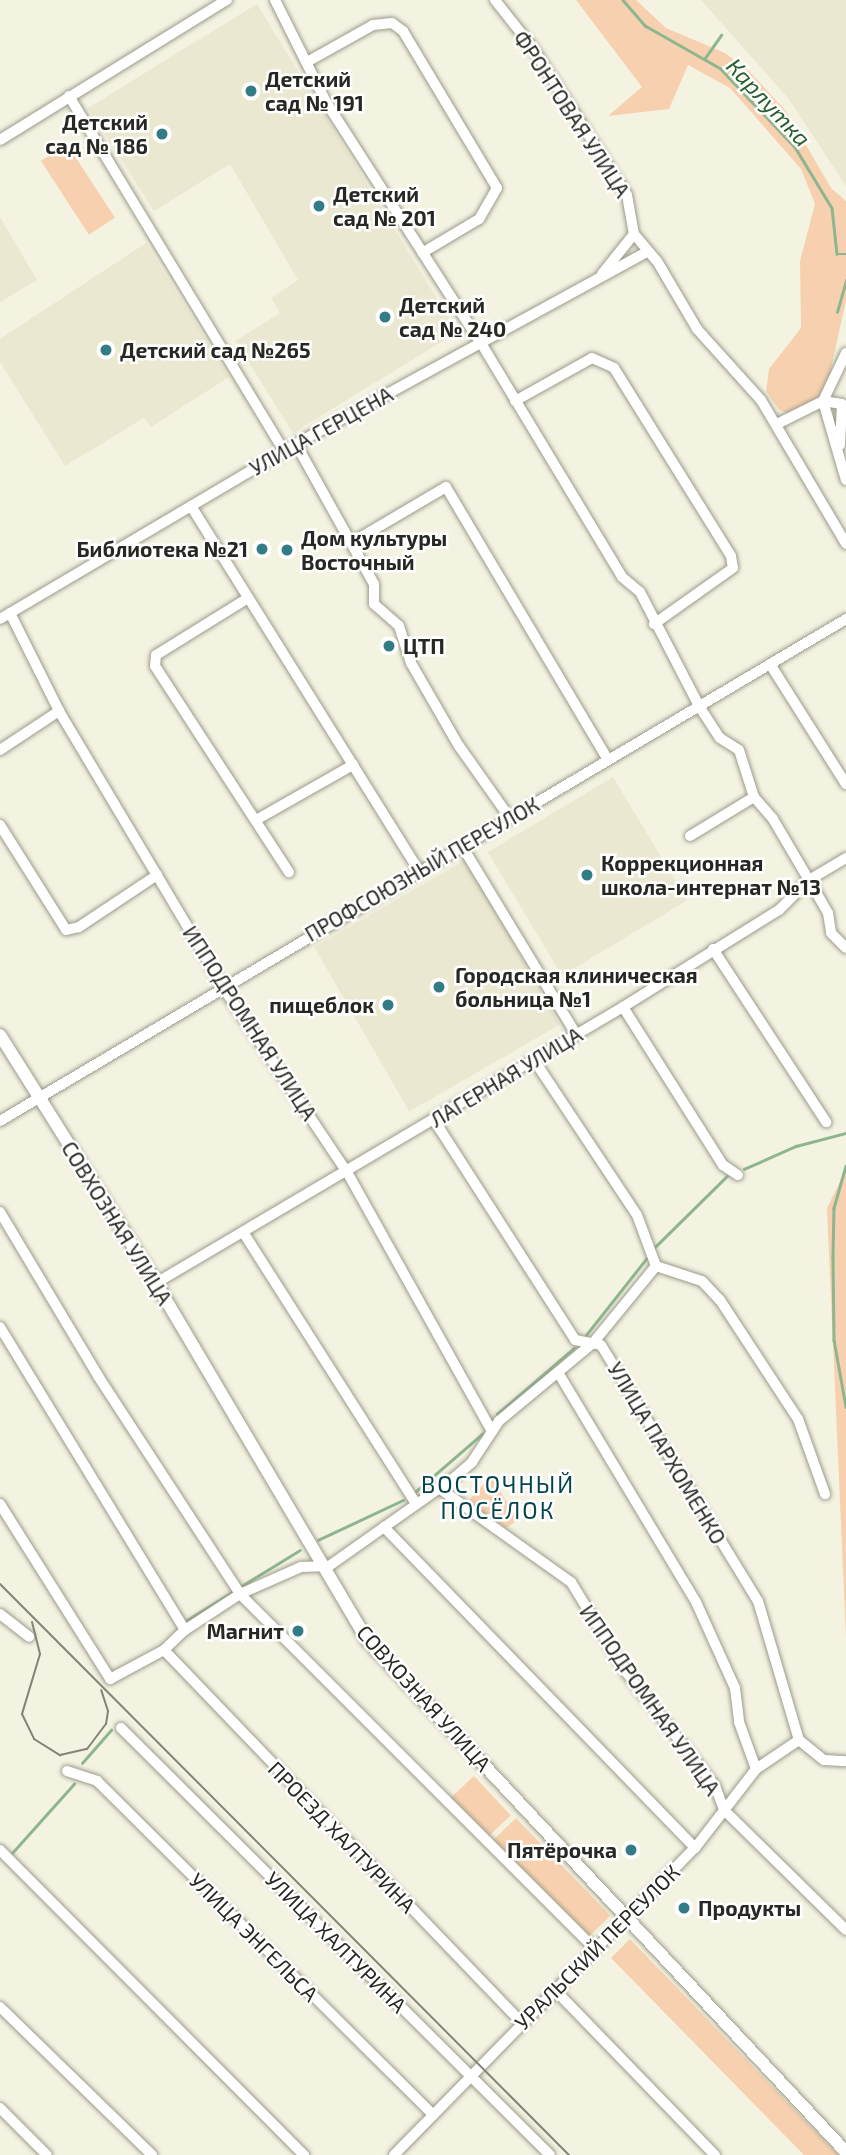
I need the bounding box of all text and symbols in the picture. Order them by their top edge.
street label: ФРОНТОВАЯ УЛИЦА [509,26,635,202]
water label: Карлутка [721,52,817,152]
place label: Детский сад № 191 [265,66,364,116]
marker: Детский сад № 191 [243,83,259,99]
place label: Детский сад № 186 [45,109,148,159]
marker: Детский сад № 186 [154,126,170,142]
place label: Детский сад № 201 [333,181,436,231]
marker: Детский сад № 201 [311,198,327,214]
place label: Детский сад № 240 [399,292,506,342]
marker: Детский сад № 240 [377,309,393,325]
place label: Детский сад №265 [120,337,311,363]
marker: Детский сад №265 [98,342,114,358]
street label: УЛИЦА ГЕРЦЕНА [245,381,397,481]
place label: Дом культуры Восточный [301,525,447,575]
place label: Библиотека №21 [76,536,248,562]
marker: Библиотека №21 [254,541,270,557]
marker: Дом культуры Восточный [279,542,295,558]
place label: ЦТП [403,633,445,659]
marker: ЦТП [381,638,397,654]
street label: ПРОФСОЮЗНЫЙ ПЕРЕУЛОК [300,791,544,947]
place label: Коррекционная школа-интернат №13 [601,850,821,900]
marker: Коррекционная школа-интернат №13 [579,867,595,883]
street label: ИППОДРОМНАЯ УЛИЦА [178,921,322,1125]
place label: Городская клиническая больница №1 [455,962,698,1012]
marker: Городская клиническая больница №1 [429,977,449,997]
place label: пищеблок [269,992,374,1018]
marker: пищеблок [380,997,396,1013]
street label: ЛАГЕРНАЯ УЛИЦА [425,1022,587,1132]
street label: СОВХОЗНАЯ УЛИЦА [57,1137,177,1309]
street label: УЛИЦА ПАРХОМЕНКО [603,1357,731,1549]
district label: ВОСТОЧНЫЙ ПОСЁЛОК [422,1470,574,1524]
street label: ИППОДРОМНАЯ УЛИЦА [575,1600,725,1800]
place label: Магнит [207,1618,284,1644]
street label: СОВХОЗНАЯ УЛИЦА [352,1620,496,1776]
marker: Магнит [290,1623,306,1639]
street label: ПРОЕЗД ХАЛТУРИНА [263,1756,421,1918]
place label: Пятёрочка [507,1837,617,1863]
marker: Пятёрочка [623,1842,639,1858]
street label: УРАЛЬСКИЙ ПЕРЕУЛОК [509,1859,685,2035]
street label: УЛИЦА ХАЛТУРИНА [260,1866,412,2018]
street label: УЛИЦА ЭНГЕЛЬСА [185,1868,323,2006]
place label: Продукты [698,1895,801,1921]
marker: Продукты [676,1900,692,1916]

